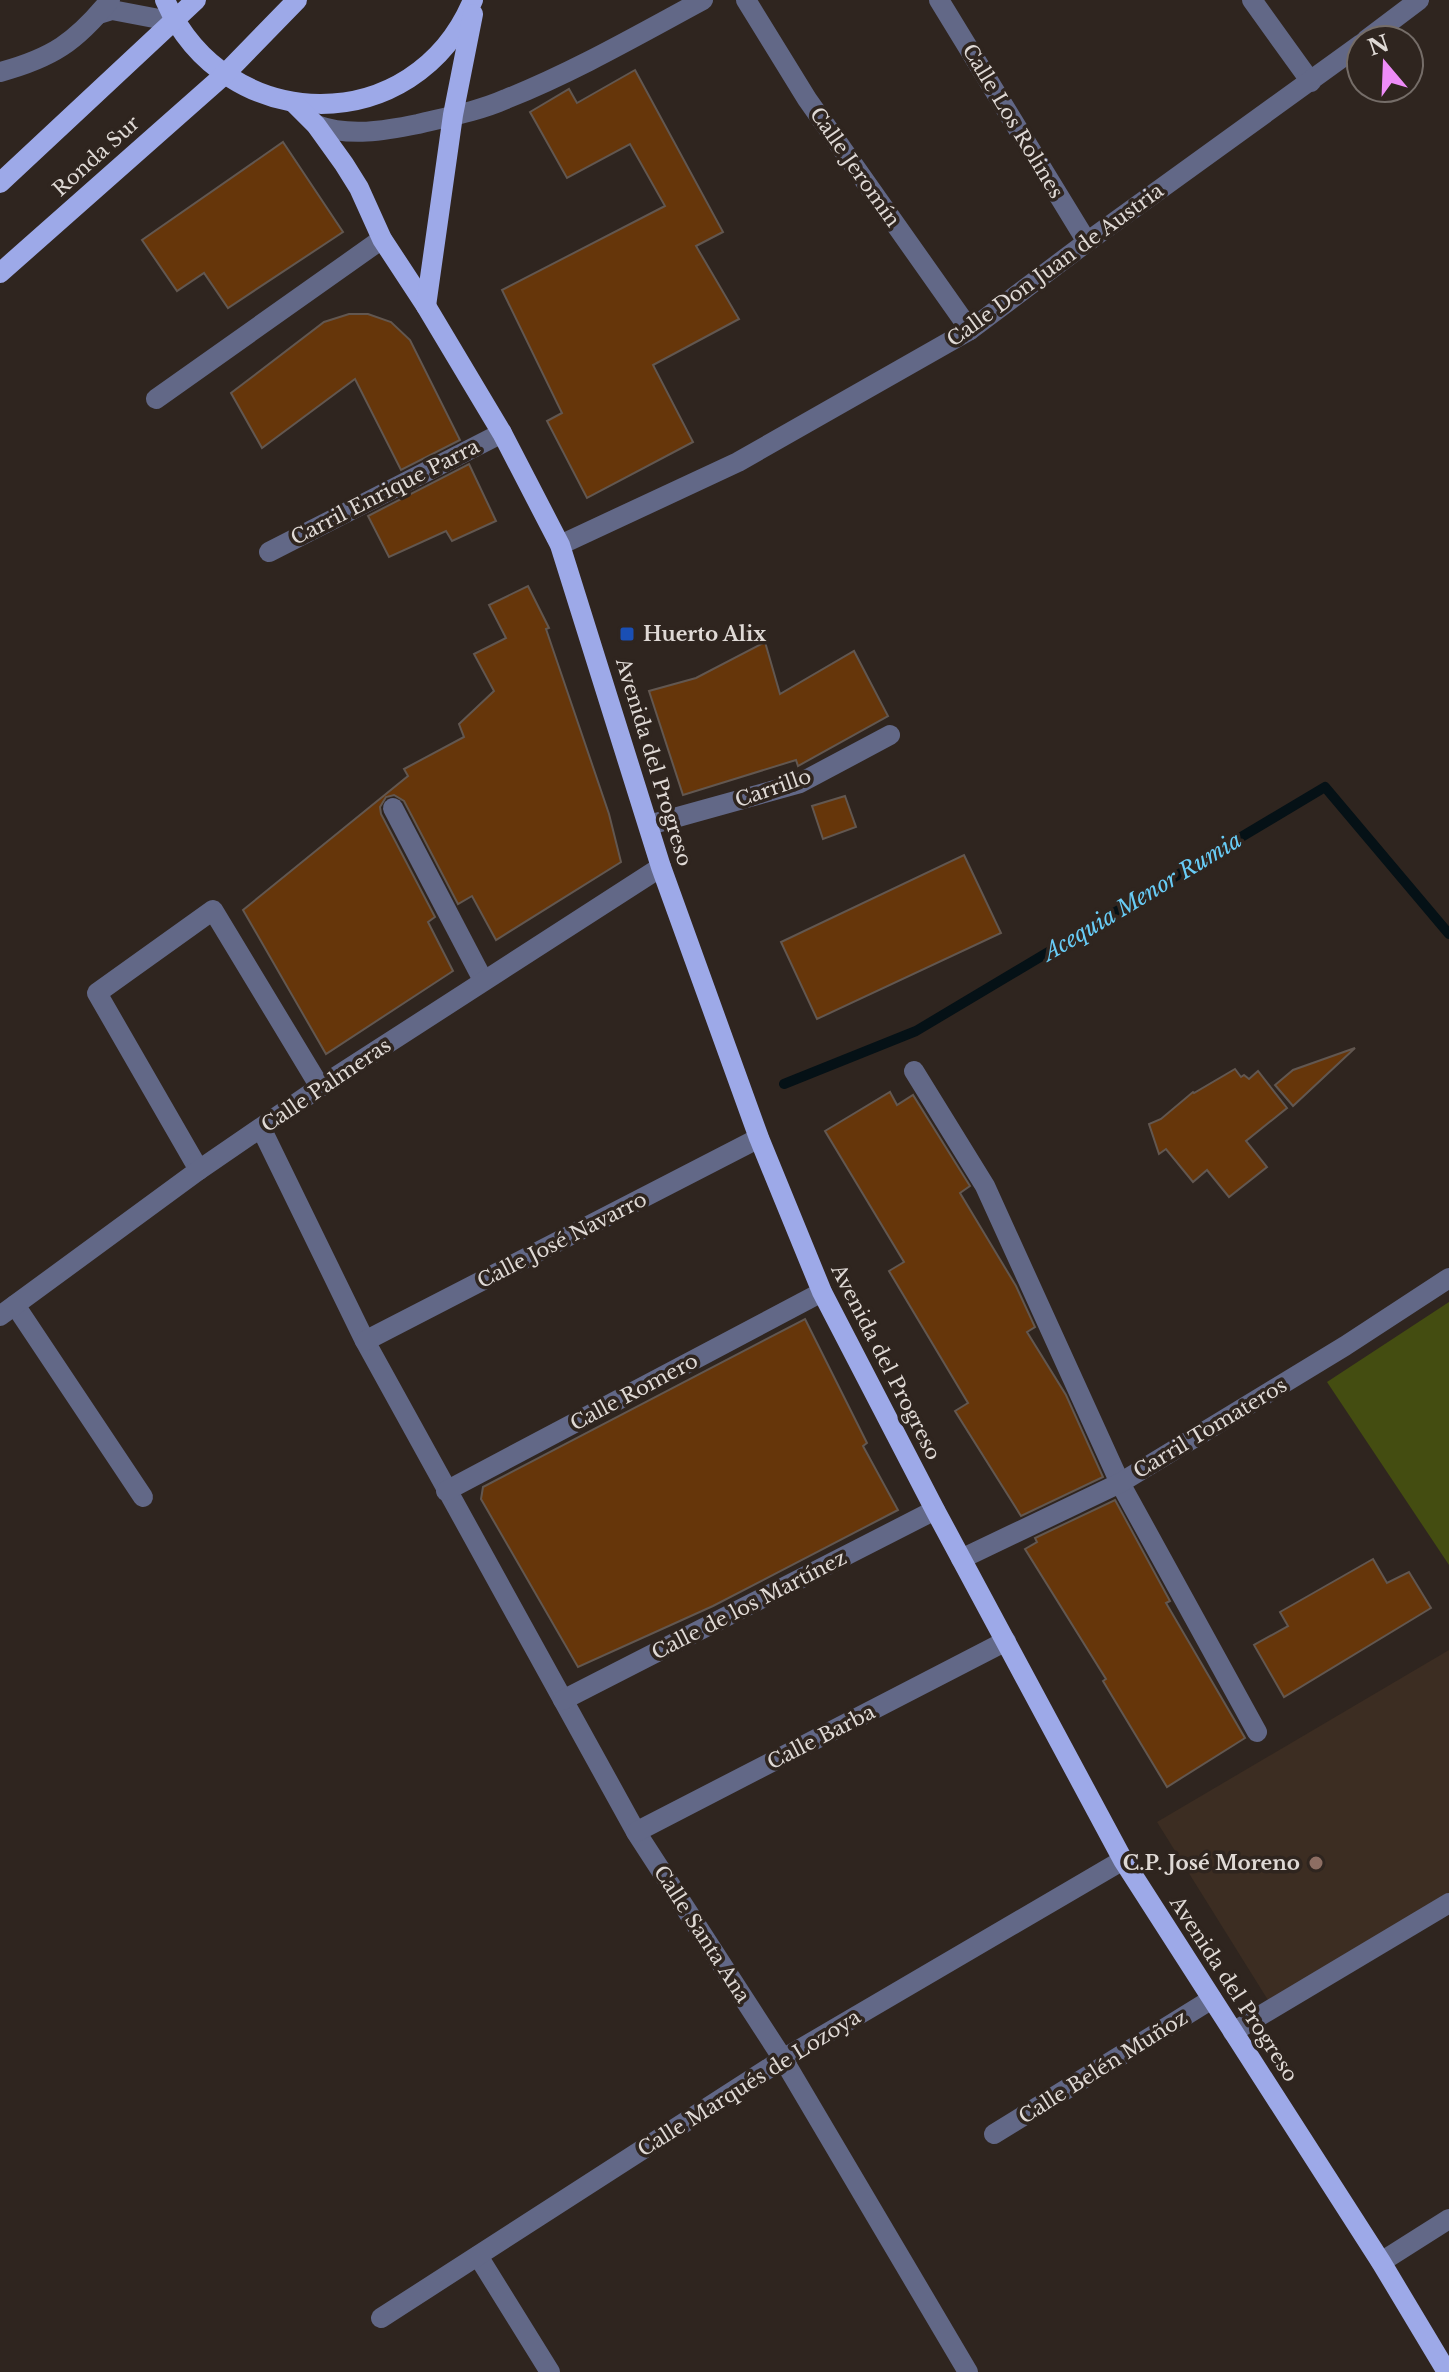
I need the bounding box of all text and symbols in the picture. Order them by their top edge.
north arrow [1345,24,1425,104]
text: N [1364,29,1393,62]
street label: Calle Los Rolines [957,39,1069,203]
street label: Calle Jeromín [805,103,905,232]
street label: Ronda Sur [48,111,145,201]
street label: Calle Don Juan de Austria [942,178,1169,352]
street label: Carril Enrique Parra [287,434,484,550]
place label: Huerto Alix [643,622,766,646]
marker: Huerto Alix [618,625,636,643]
street label: Avenida del Progreso [611,654,697,869]
street label: Carrillo [732,764,814,812]
water label: Acequia Menor Rumia [1035,826,1247,968]
street label: Calle Palmeras [257,1033,395,1137]
street label: Calle José Navarro [473,1187,651,1293]
street label: Avenida del Progreso [826,1259,946,1464]
street label: Calle Romero [566,1348,702,1436]
street label: Carril Tomateros [1129,1373,1291,1483]
street label: Calle de los Martínez [647,1545,851,1665]
street label: Calle Barba [763,1699,880,1774]
place label: C.P. José Moreno [1123,1851,1300,1875]
marker: C.P. José Moreno [1307,1854,1325,1872]
street label: Calle Santa Ana [649,1861,756,2008]
street label: Avenida del Progreso [1164,1891,1303,2086]
street label: Calle Marqués de Lozoya [633,2004,866,2162]
street label: Calle Belén Muñoz [1014,2005,1192,2129]

